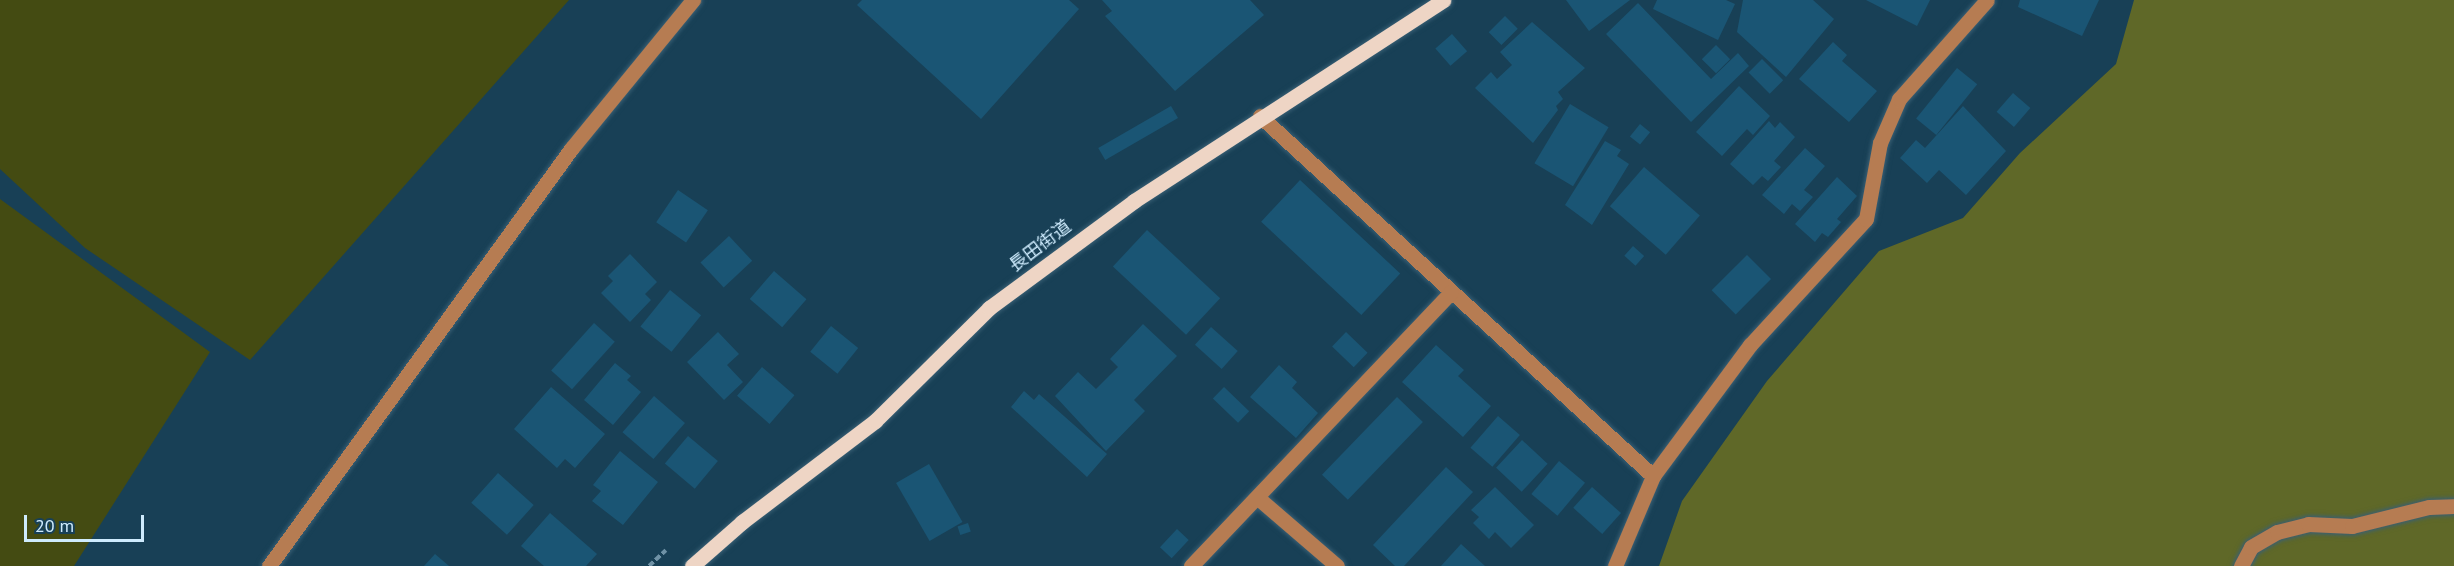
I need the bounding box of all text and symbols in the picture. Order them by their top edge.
street label: 長田街道 [1005,216,1075,276]
scale bar [27,503,147,541]
text: 20 m [35,514,74,537]

